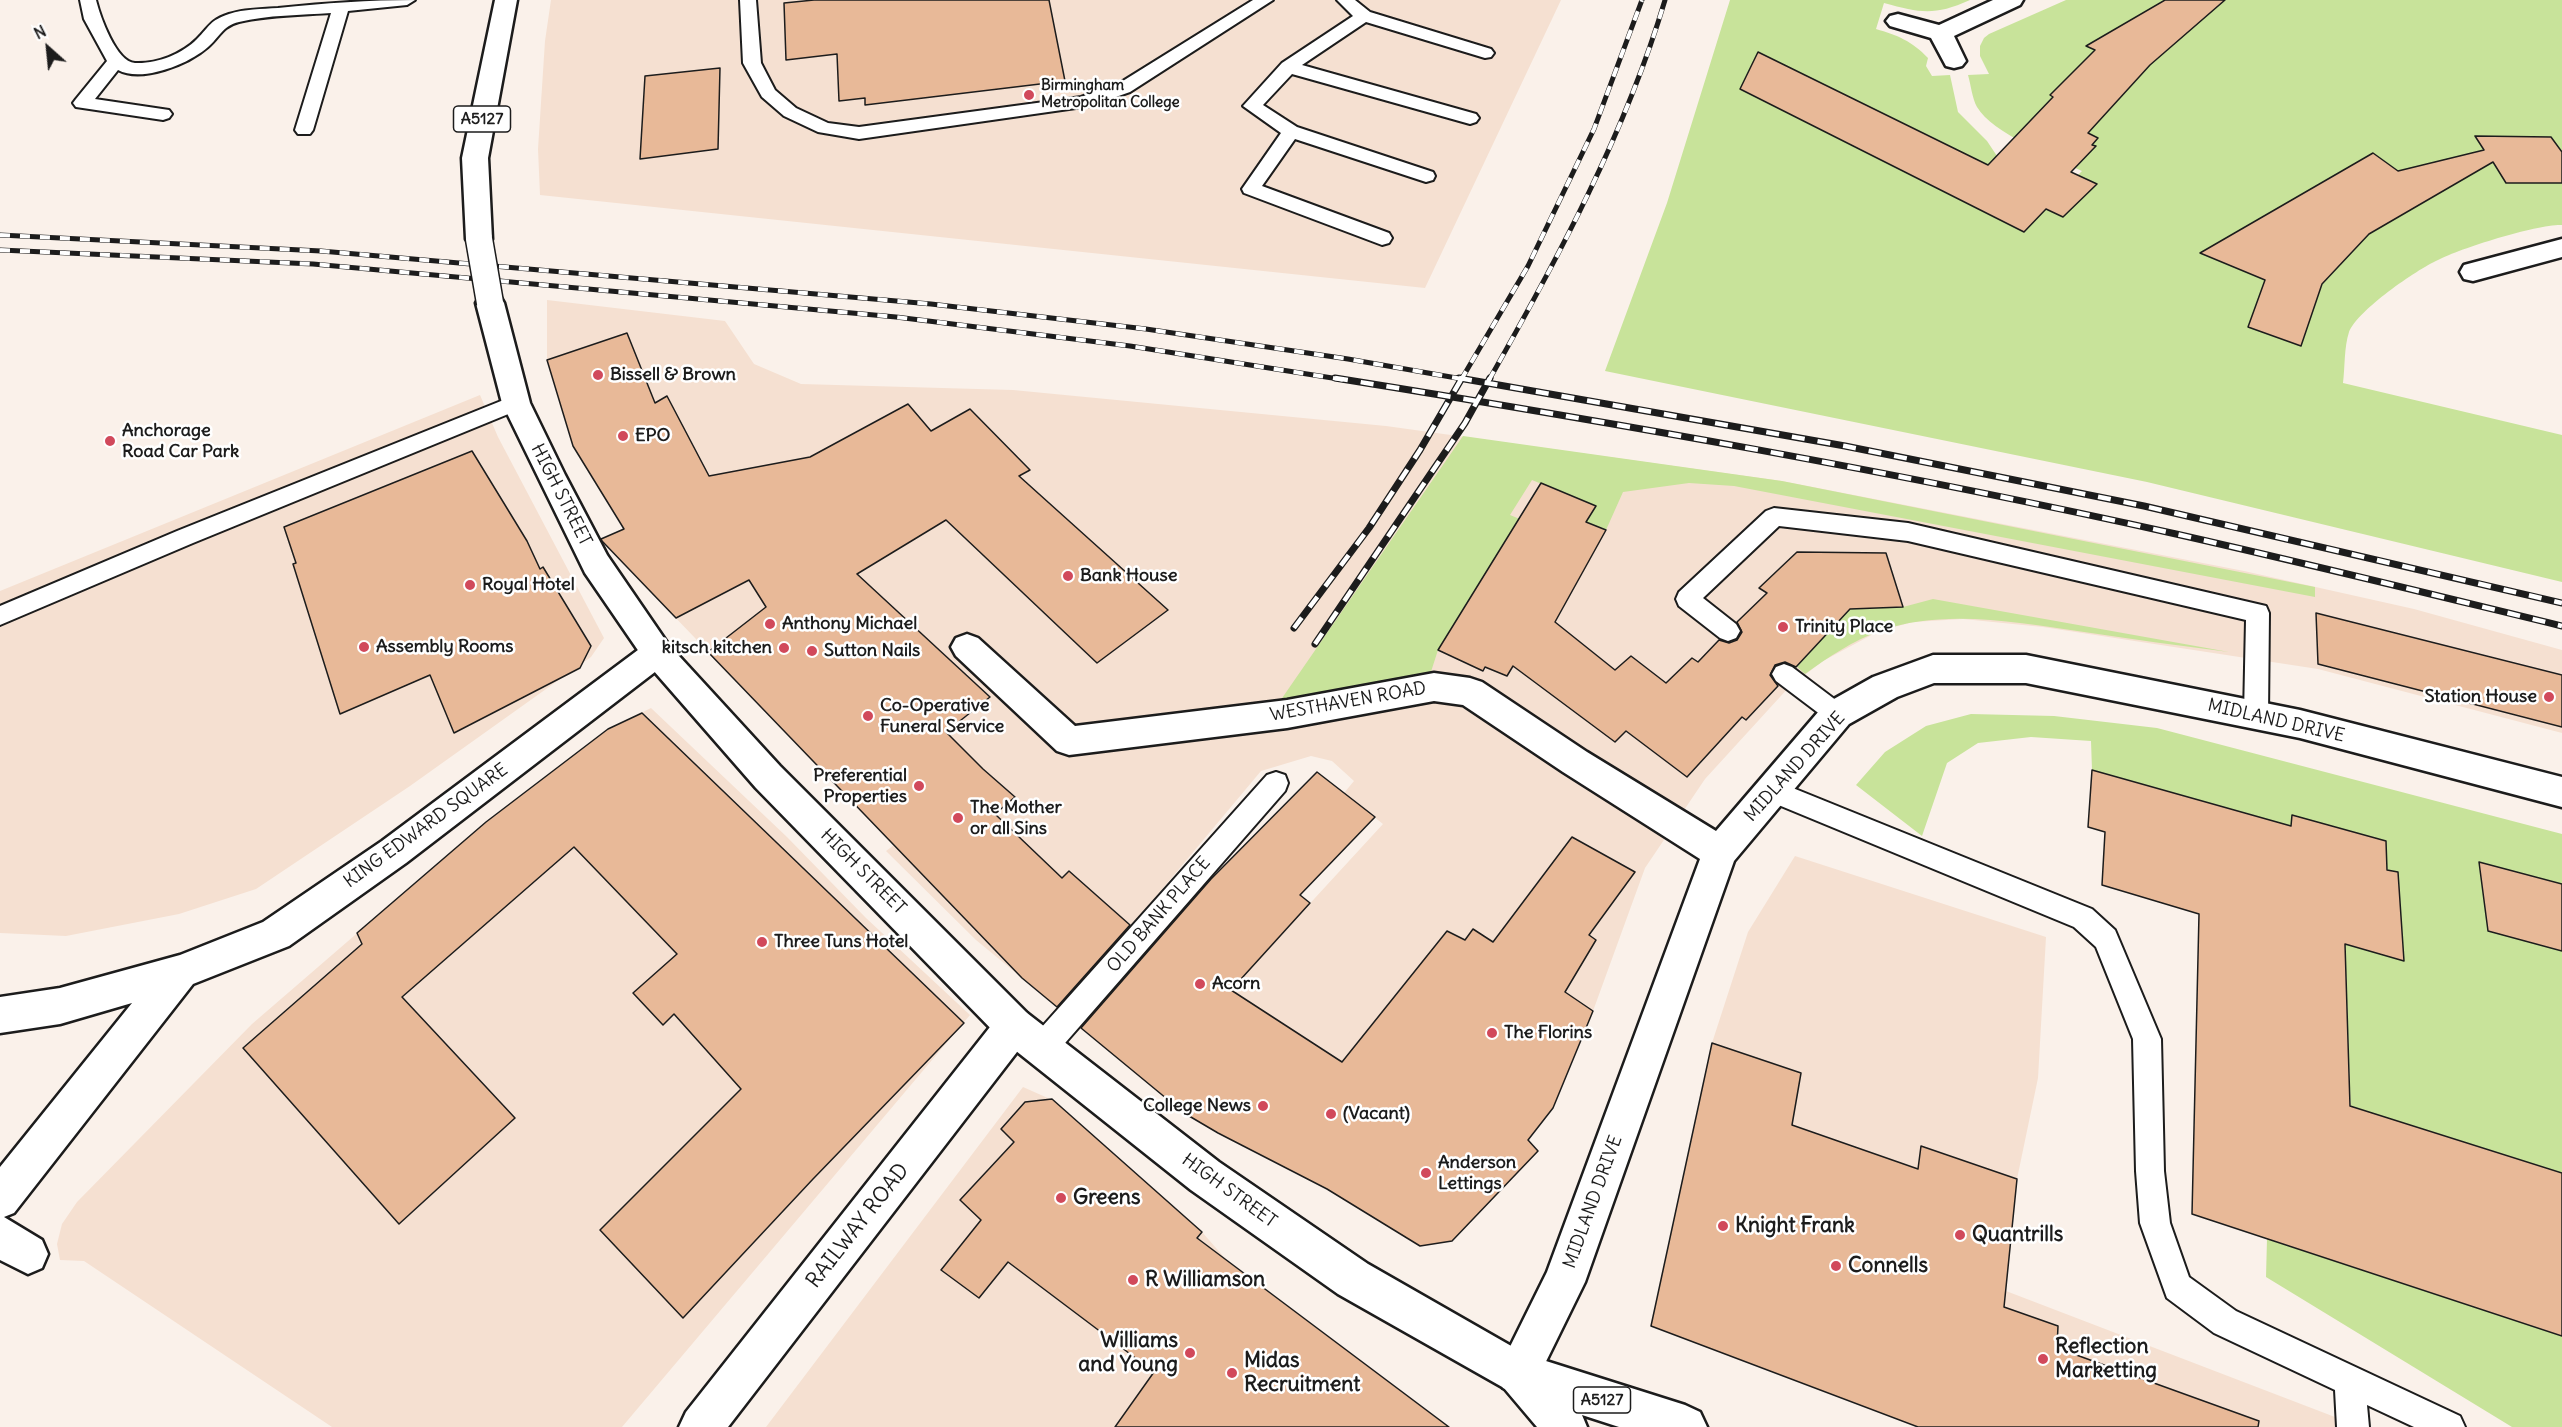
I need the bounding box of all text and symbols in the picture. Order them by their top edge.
north arrow [18,18,78,78]
text: N [30,21,49,43]
place label: Birmingham Metropolitan College [1041,77,1180,112]
marker: Birmingham Metropolitan College [1022,88,1036,102]
road number: A5127 [454,106,510,132]
place label: Bissell & Brown [610,364,736,386]
marker: Bissell & Brown [591,368,605,382]
place label: Anchorage Road Car Park [122,420,239,462]
place label: EPO [635,425,670,447]
marker: EPO [616,429,630,443]
marker: Anchorage Road Car Park [103,434,117,448]
street label: HIGH STREET [526,440,596,550]
place label: Bank House [1080,565,1177,587]
marker: Bank House [1061,569,1075,583]
place label: Royal Hotel [482,574,575,596]
marker: Royal Hotel [463,578,477,592]
place label: Anthony Michael [782,613,917,635]
place label: Trinity Place [1795,616,1893,638]
marker: Anthony Michael [763,617,777,631]
marker: Trinity Place [1776,620,1790,634]
place label: Assembly Rooms [376,636,513,658]
place label: kitsch kitchen [662,637,772,659]
marker: Assembly Rooms [357,640,371,654]
place label: Sutton Nails [824,640,920,662]
marker: kitsch kitchen [777,641,791,655]
marker: Sutton Nails [805,644,819,658]
street label: WESTHAVEN ROAD [1268,678,1428,726]
place label: Station House [2425,686,2537,708]
marker: Station House [2542,690,2556,704]
place label: Co-Operative Funeral Service [880,695,1004,738]
street label: MIDLAND DRIVE [2205,695,2347,747]
street label: MIDLAND DRIVE [1740,708,1850,826]
marker: Co-Operative Funeral Service [861,709,875,723]
street label: KING EDWARD SQUARE [340,759,512,893]
place label: Preferential Properties [813,765,907,808]
marker: Preferential Properties [912,779,926,793]
place label: The Mother or all Sins [970,797,1062,840]
marker: The Mother or all Sins [951,811,965,825]
street label: HIGH STREET [816,825,910,919]
street label: OLD BANK PLACE [1103,853,1215,977]
place label: Three Tuns Hotel [774,931,908,953]
marker: Three Tuns Hotel [755,935,769,949]
place label: Acorn [1212,973,1260,995]
marker: Acorn [1193,977,1207,991]
place label: The Florins [1504,1022,1592,1044]
marker: The Florins [1485,1026,1499,1040]
place label: College News [1143,1095,1251,1117]
marker: College News [1256,1099,1270,1113]
place label: (Vacant) [1343,1103,1410,1125]
marker: (Vacant) [1324,1107,1338,1121]
street label: MIDLAND DRIVE [1559,1133,1627,1271]
street label: HIGH STREET [1177,1149,1281,1233]
place label: Anderson Lettings [1438,1152,1516,1194]
street label: RAILWAY ROAD [801,1159,915,1293]
marker: Anderson Lettings [1419,1166,1433,1180]
place label: Greens [1073,1185,1140,1211]
marker: Greens [1054,1191,1068,1205]
place label: Knight Frank [1735,1213,1855,1239]
marker: Knight Frank [1716,1219,1730,1233]
place label: Quantrills [1972,1222,2063,1248]
marker: Quantrills [1953,1228,1967,1242]
place label: Connells [1848,1253,1928,1279]
marker: Connells [1829,1259,1843,1273]
place label: R Williamson [1145,1267,1265,1293]
marker: R Williamson [1126,1273,1140,1287]
place label: Williams and Young [1078,1328,1178,1378]
place label: Reflection Marketting [2055,1334,2157,1384]
marker: Williams and Young [1183,1346,1197,1360]
place label: Midas Recruitment [1244,1348,1360,1398]
marker: Reflection Marketting [2036,1352,2050,1366]
marker: Midas Recruitment [1225,1366,1239,1380]
road number: A5127 [1574,1387,1630,1413]

